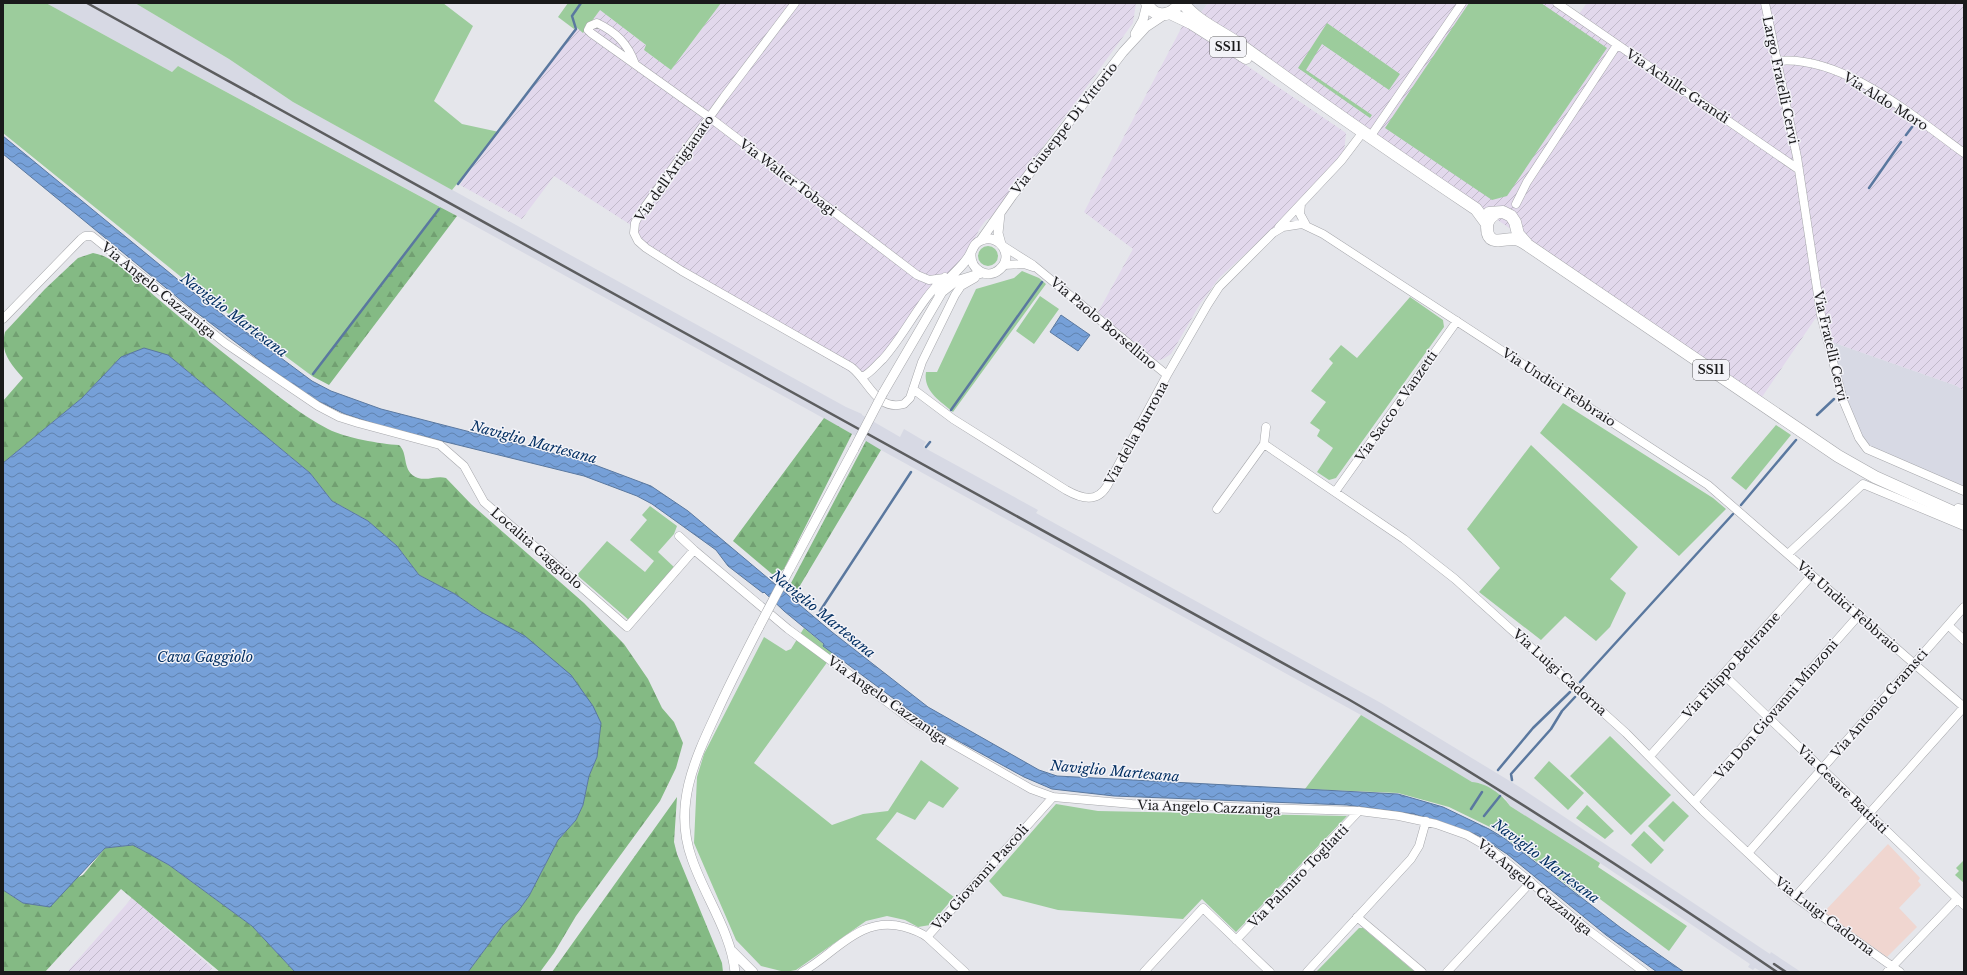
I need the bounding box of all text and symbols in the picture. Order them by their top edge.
street label: Largo Fratelli Cervi [1759,15,1802,146]
road number: SS11 [1210,37,1246,57]
street label: Via Achille Grandi [1622,45,1733,128]
street label: Via Giuseppe Di Vittorio [1007,59,1121,199]
street label: Via Aldo Moro [1839,68,1931,134]
street label: Via dell'Artigianato [631,112,718,226]
street label: Via Walter Tobagi [735,135,840,220]
street label: Via Angelo Cazzaniga [97,238,220,343]
water label: Naviglio Martesana [176,268,291,361]
street label: Via Paolo Borsellino [1046,273,1161,373]
street label: Via Fratelli Cervi [1809,288,1852,403]
street label: Via Undici Febbraio [1498,344,1619,431]
street label: Via Sacco e Vanzetti [1351,347,1441,466]
road number: SS11 [1693,360,1729,380]
street label: Via della Burrona [1100,378,1172,489]
water label: Naviglio Martesana [468,416,599,468]
street label: Località Gaggiolo [487,504,586,593]
street label: Via Undici Febbraio [1792,557,1904,657]
water label: Naviglio Martesana [766,566,879,662]
street label: Via Filippo Beltrame [1678,608,1784,723]
street label: Via Luigi Cadorna [1508,625,1611,720]
street label: Via Don Giovanni Minzoni [1710,636,1842,783]
street label: Via Antonio Gramsci [1827,645,1932,762]
water label: Cava Gaggiolo [157,648,253,666]
street label: Via Angelo Cazzaniga [823,652,952,749]
street label: Via Cesare Battisti [1793,741,1892,838]
water label: Naviglio Martesana [1049,756,1180,786]
street label: Via Angelo Cazzaniga [1136,796,1282,819]
water label: Naviglio Martesana [1488,814,1603,907]
street label: Via Giovanni Pascoli [928,821,1033,934]
street label: Via Palmiro Togliatti [1244,821,1353,932]
street label: Via Angelo Cazzaniga [1473,835,1596,940]
street label: Via Luigi Cadorna [1770,873,1879,960]

